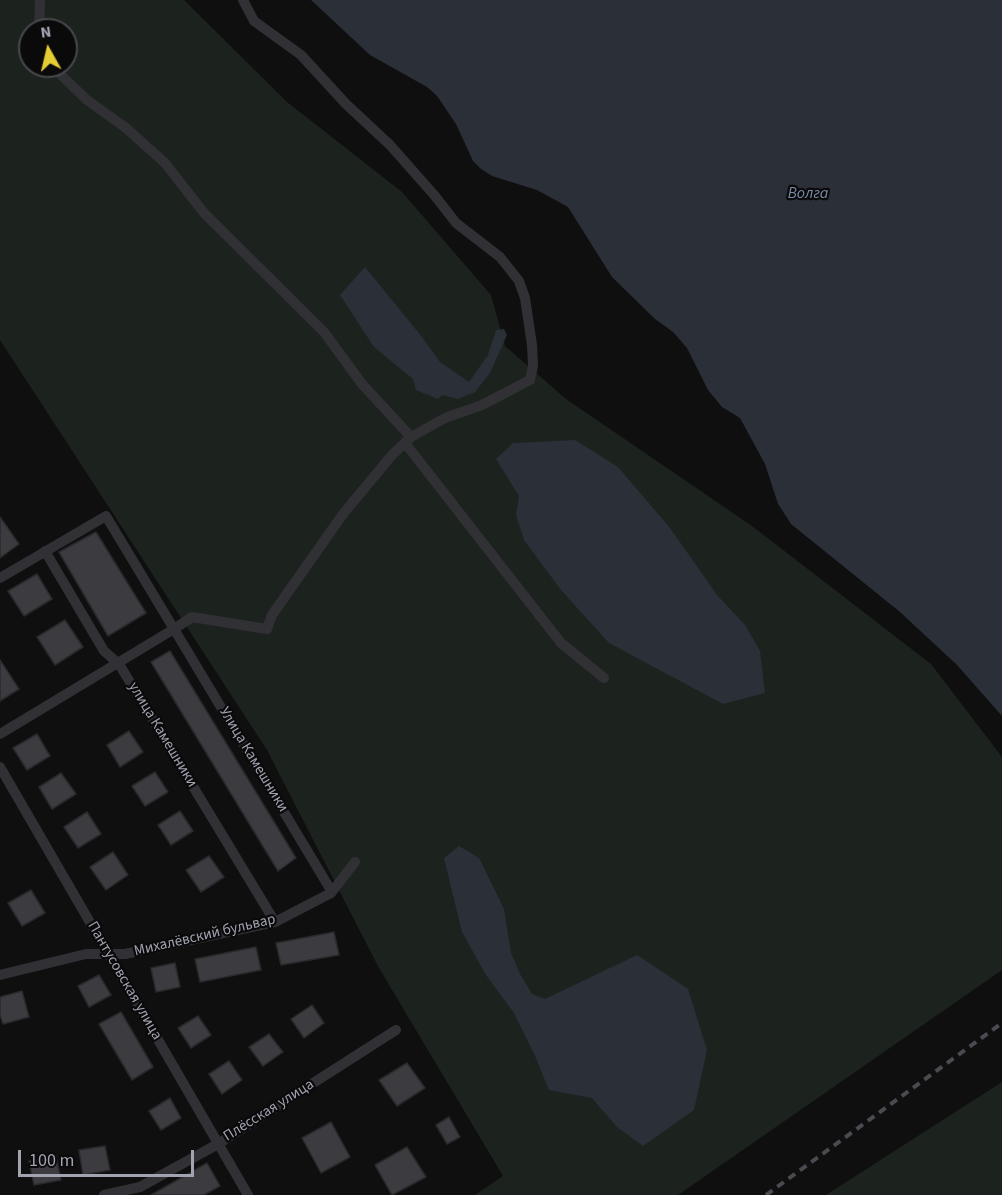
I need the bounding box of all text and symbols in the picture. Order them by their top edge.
north arrow [18,18,78,78]
text: N [39,21,53,44]
water label: Волга [788,184,828,204]
street label: улица Камешники [124,679,200,791]
street label: Улица Камешники [215,704,291,816]
street label: Михалёвский бульвар [133,911,277,961]
street label: Пантусовская улица [83,919,165,1043]
street label: Плёсская улица [220,1076,318,1146]
scale bar [21,1138,196,1176]
text: 100 m [29,1148,74,1173]

